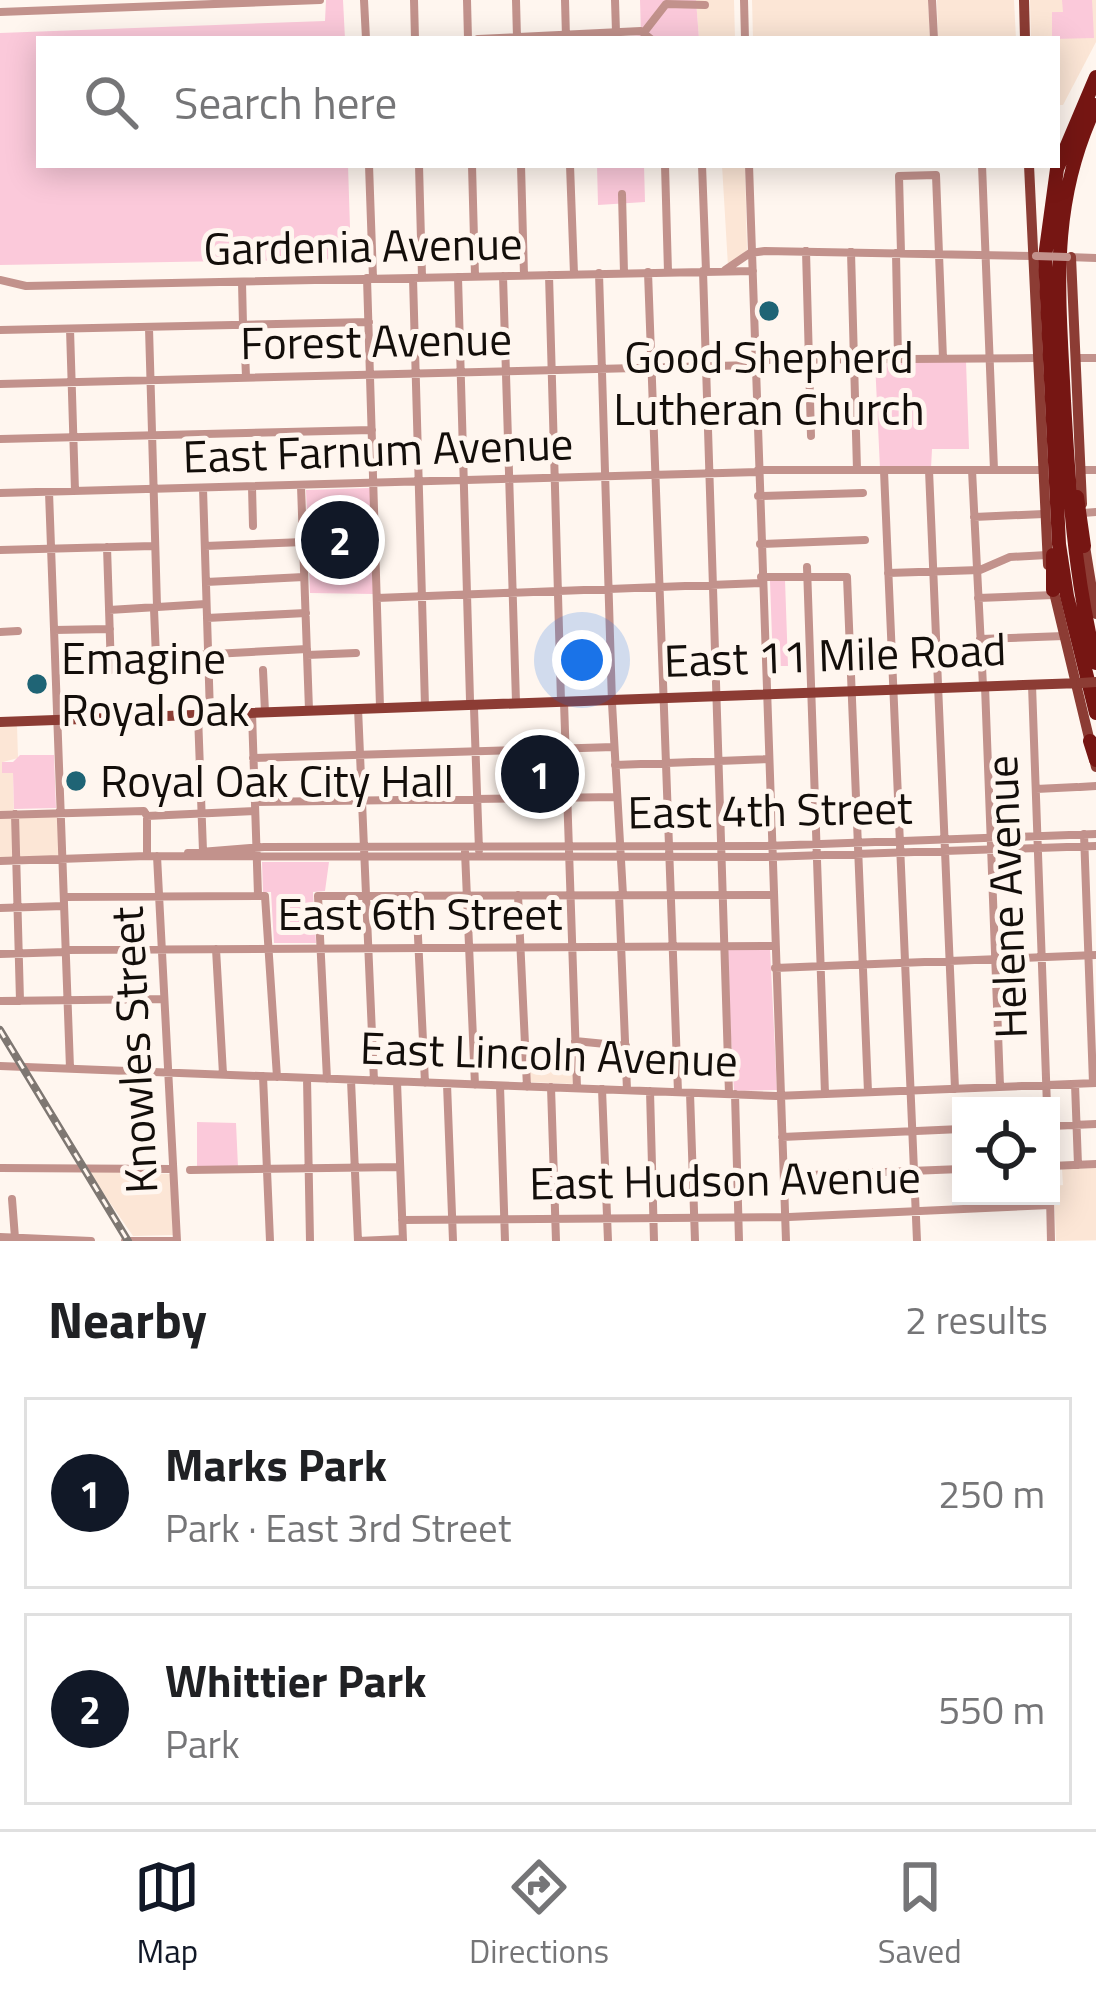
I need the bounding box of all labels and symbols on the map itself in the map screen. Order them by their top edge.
street label: Gardenia Avenue [203,208,523,282]
marker: Good Shepherd Lutheran Church [756,298,782,324]
street label: Forest Avenue [239,304,512,376]
place label: Good Shepherd Lutheran Church [613,322,925,442]
street label: East Farnum Avenue [182,408,574,490]
pin: 2 [301,495,379,585]
street label: East 11 Mile Road [663,614,1007,694]
place label: Emagine Royal Oak [61,623,250,743]
your location [552,630,612,690]
marker: Emagine Royal Oak [24,671,50,697]
pin: 1 [501,729,579,819]
place label: Royal Oak City Hall [100,746,454,814]
street label: Helene Avenue [966,754,1044,1040]
marker: Royal Oak City Hall [63,768,89,794]
street label: East 4th Street [627,773,913,845]
street label: East 6th Street [277,879,563,947]
street label: Knowles Street [92,905,174,1195]
street label: East Lincoln Avenue [359,1012,739,1094]
street label: East Hudson Avenue [529,1142,921,1216]

